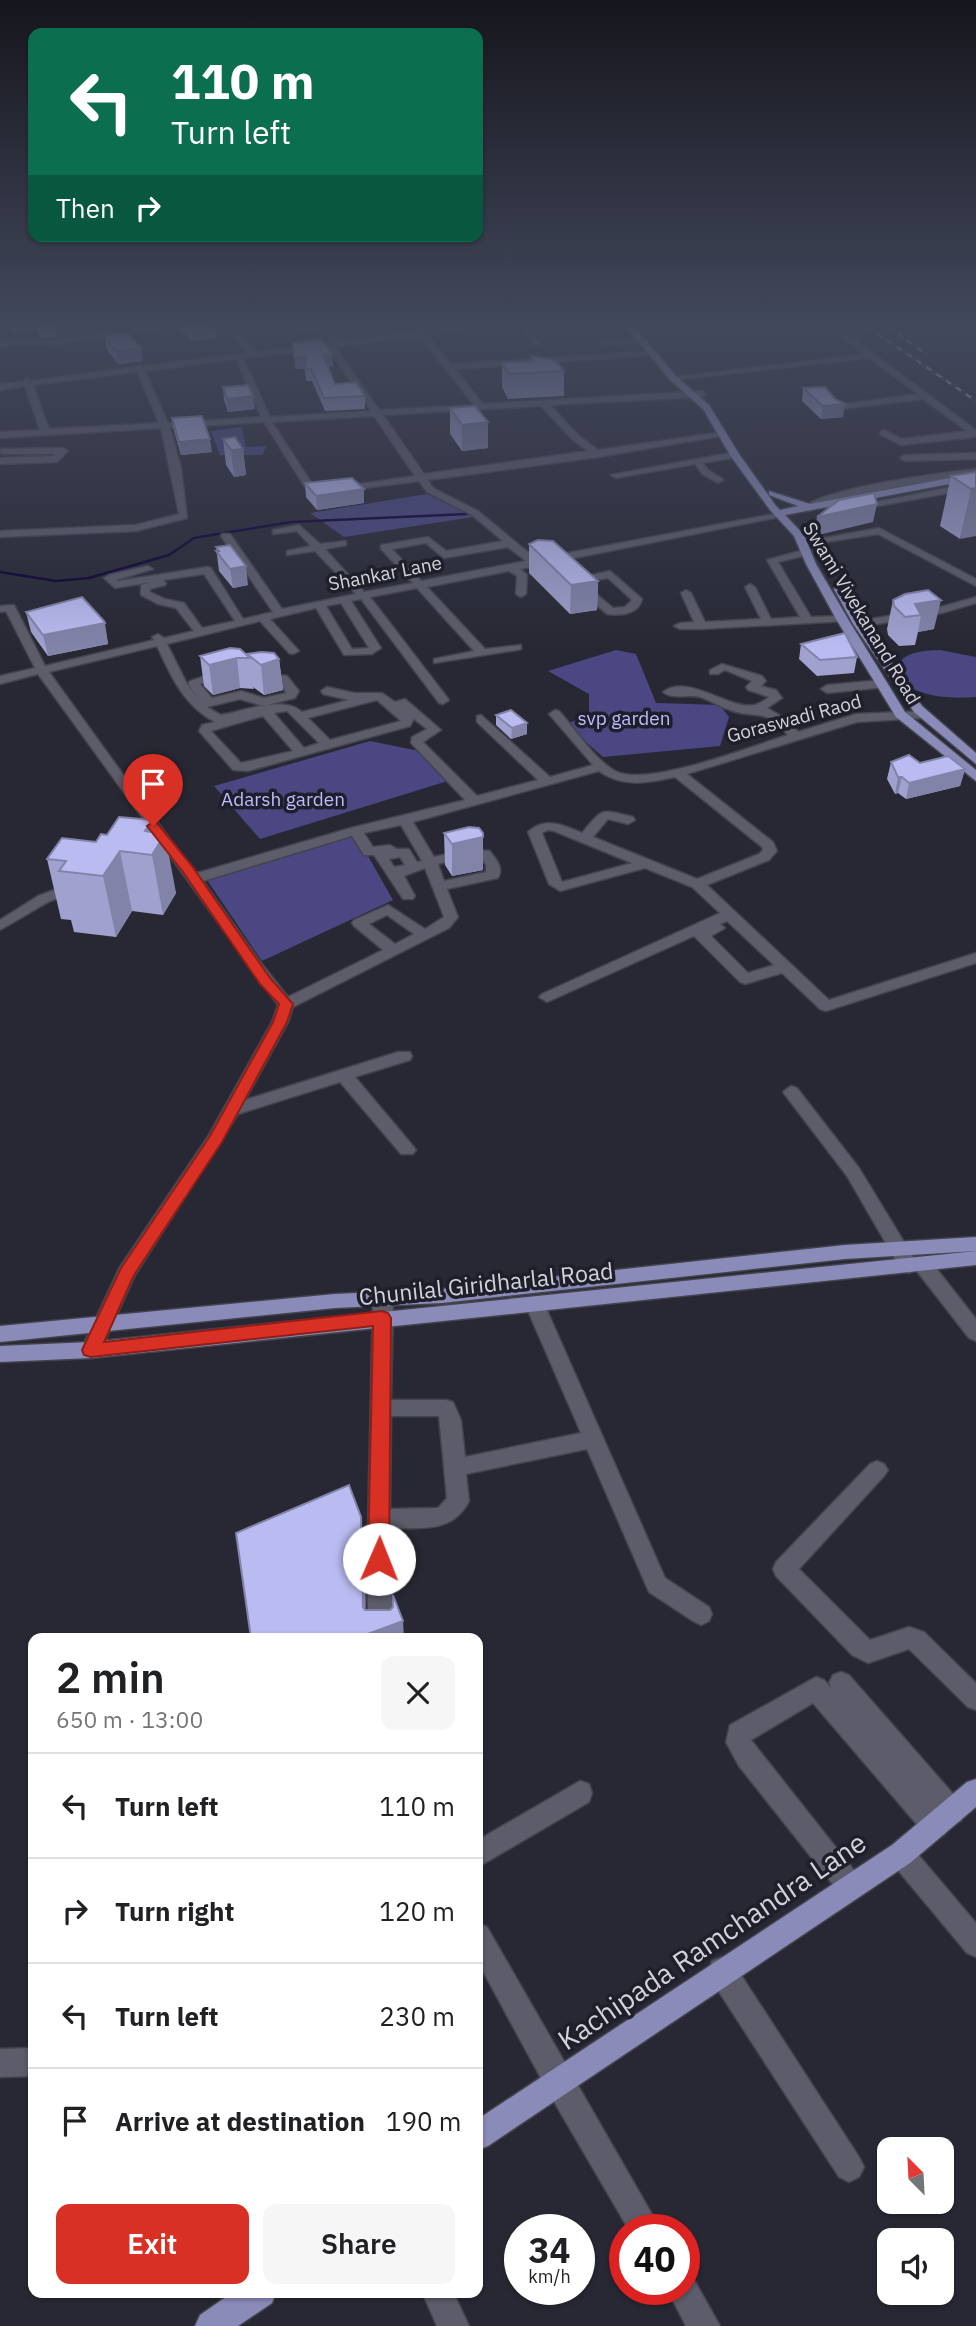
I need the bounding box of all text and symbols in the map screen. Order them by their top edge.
text: 110 m [171,49,315,112]
icon: left [56,56,147,147]
text: Turn left [171,111,291,153]
icon: right [129,189,167,227]
text: Then [56,191,115,225]
street label: Swami Vivekanand Road [798,518,926,708]
street label: Shankar Lane [326,550,444,596]
street label: Goraswadi Raod [724,688,864,748]
park label: svp garden [577,706,671,730]
pin [123,754,183,826]
icon: arrive [134,765,172,803]
park label: Adarsh garden [221,787,345,811]
street label: Chunilal Giridharlal Road [357,1255,615,1311]
position arrow [342,1522,416,1596]
text: 2 min [56,1650,165,1705]
button: close [381,1656,455,1730]
text: 650 m · 13:00 [56,1704,203,1734]
icon: left [56,1787,94,1825]
text: Turn left [115,1789,218,1823]
text: 110 m [379,1789,455,1823]
street label: Kachipada Ramchandra Lane [550,1823,873,2058]
icon: right [56,1892,94,1930]
text: Turn right [115,1894,234,1928]
text: 120 m [379,1894,455,1928]
icon: left [56,1997,94,2035]
text: Turn left [115,1999,218,2033]
text: 230 m [379,1999,455,2033]
icon: arrive [56,2102,94,2140]
text: Arrive at destination [115,2104,365,2138]
text: 190 m [386,2104,462,2138]
north arrow [877,2137,954,2214]
map controls [877,2137,954,2305]
button: Exit [56,2204,249,2284]
button: Share [263,2204,455,2284]
speed limit sign: 40 [609,2214,700,2305]
text: 34 [528,2227,571,2273]
button: sound [877,2228,954,2305]
text: km/h [528,2265,571,2288]

